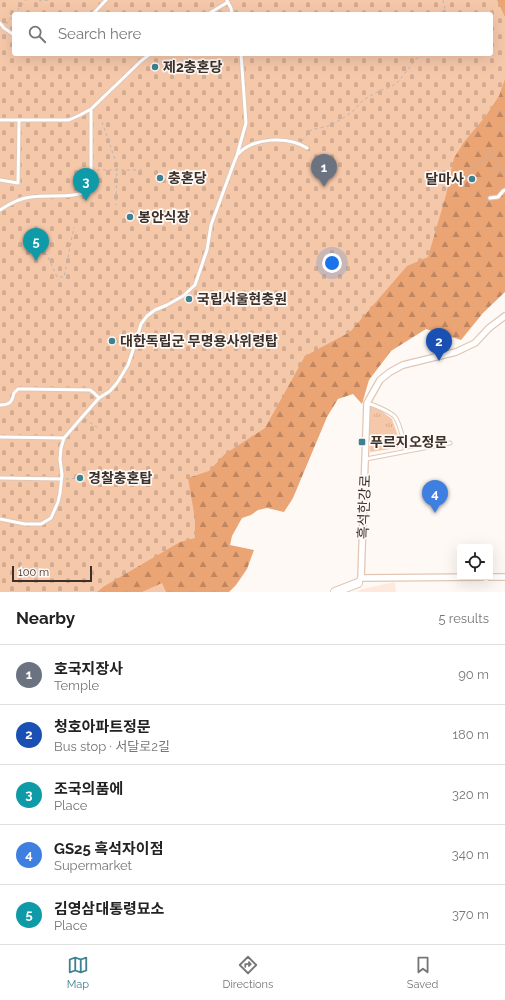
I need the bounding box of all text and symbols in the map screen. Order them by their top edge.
search box [12,12,493,56]
icon: search [26,23,48,45]
text: Search here [58,25,141,43]
place label: 제2충혼당 [163,59,223,75]
marker: 제2충혼당 [150,62,160,72]
pin: 1 [311,154,337,187]
pin: 3 [73,168,99,201]
place label: 충혼당 [168,170,207,186]
place label: 달마사 [425,171,464,187]
marker: 충혼당 [155,173,165,183]
marker: 달마사 [467,174,477,184]
place label: 봉안식장 [138,209,190,225]
marker: 봉안식장 [125,212,135,222]
pin: 5 [23,228,49,261]
your location [322,253,342,273]
place label: 국립서울현충원 [197,291,287,307]
marker: 국립서울현충원 [184,294,194,304]
pin: 2 [426,328,452,361]
place label: 대한독립군 무명용사위령탑 [120,333,278,349]
marker: 대한독립군 무명용사위령탑 [107,336,117,346]
place label: 푸르지오정문 [370,434,447,450]
marker: 푸르지오정문 [357,437,367,447]
place label: 경찰충혼탑 [88,470,153,486]
marker: 경찰충혼탑 [75,473,85,483]
street label: 흑석한강로 [355,474,373,539]
pin: 4 [422,480,448,513]
map controls [457,544,493,580]
button: locate [457,544,493,580]
scale bar [12,564,92,583]
text: 100 m [18,566,49,579]
text: Nearby [16,608,75,628]
text: 5 results [438,611,489,626]
text: 호국지장사 [54,660,123,678]
text: 1 [26,667,32,682]
text: 90 m [458,667,489,682]
text: Temple [54,678,99,693]
text: 청호아파트정문 [54,718,151,736]
text: 2 [25,727,33,742]
text: 180 m [453,727,489,742]
text: Bus stop · 서달로2길 [54,739,170,754]
text: 조국의품에 [54,780,123,798]
text: 3 [25,787,33,802]
text: 320 m [452,787,489,802]
text: Place [54,798,87,813]
text: GS25 흑석자이점 [54,840,163,858]
text: 4 [25,847,33,862]
text: 340 m [452,847,489,862]
text: Supermarket [54,858,132,873]
text: 김영삼대통령묘소 [54,900,164,918]
text: 5 [25,907,33,922]
text: 370 m [452,907,489,922]
text: Place [54,918,87,933]
tab: Map [67,954,89,991]
tab: Directions [223,954,273,991]
tab: Saved [407,954,438,991]

